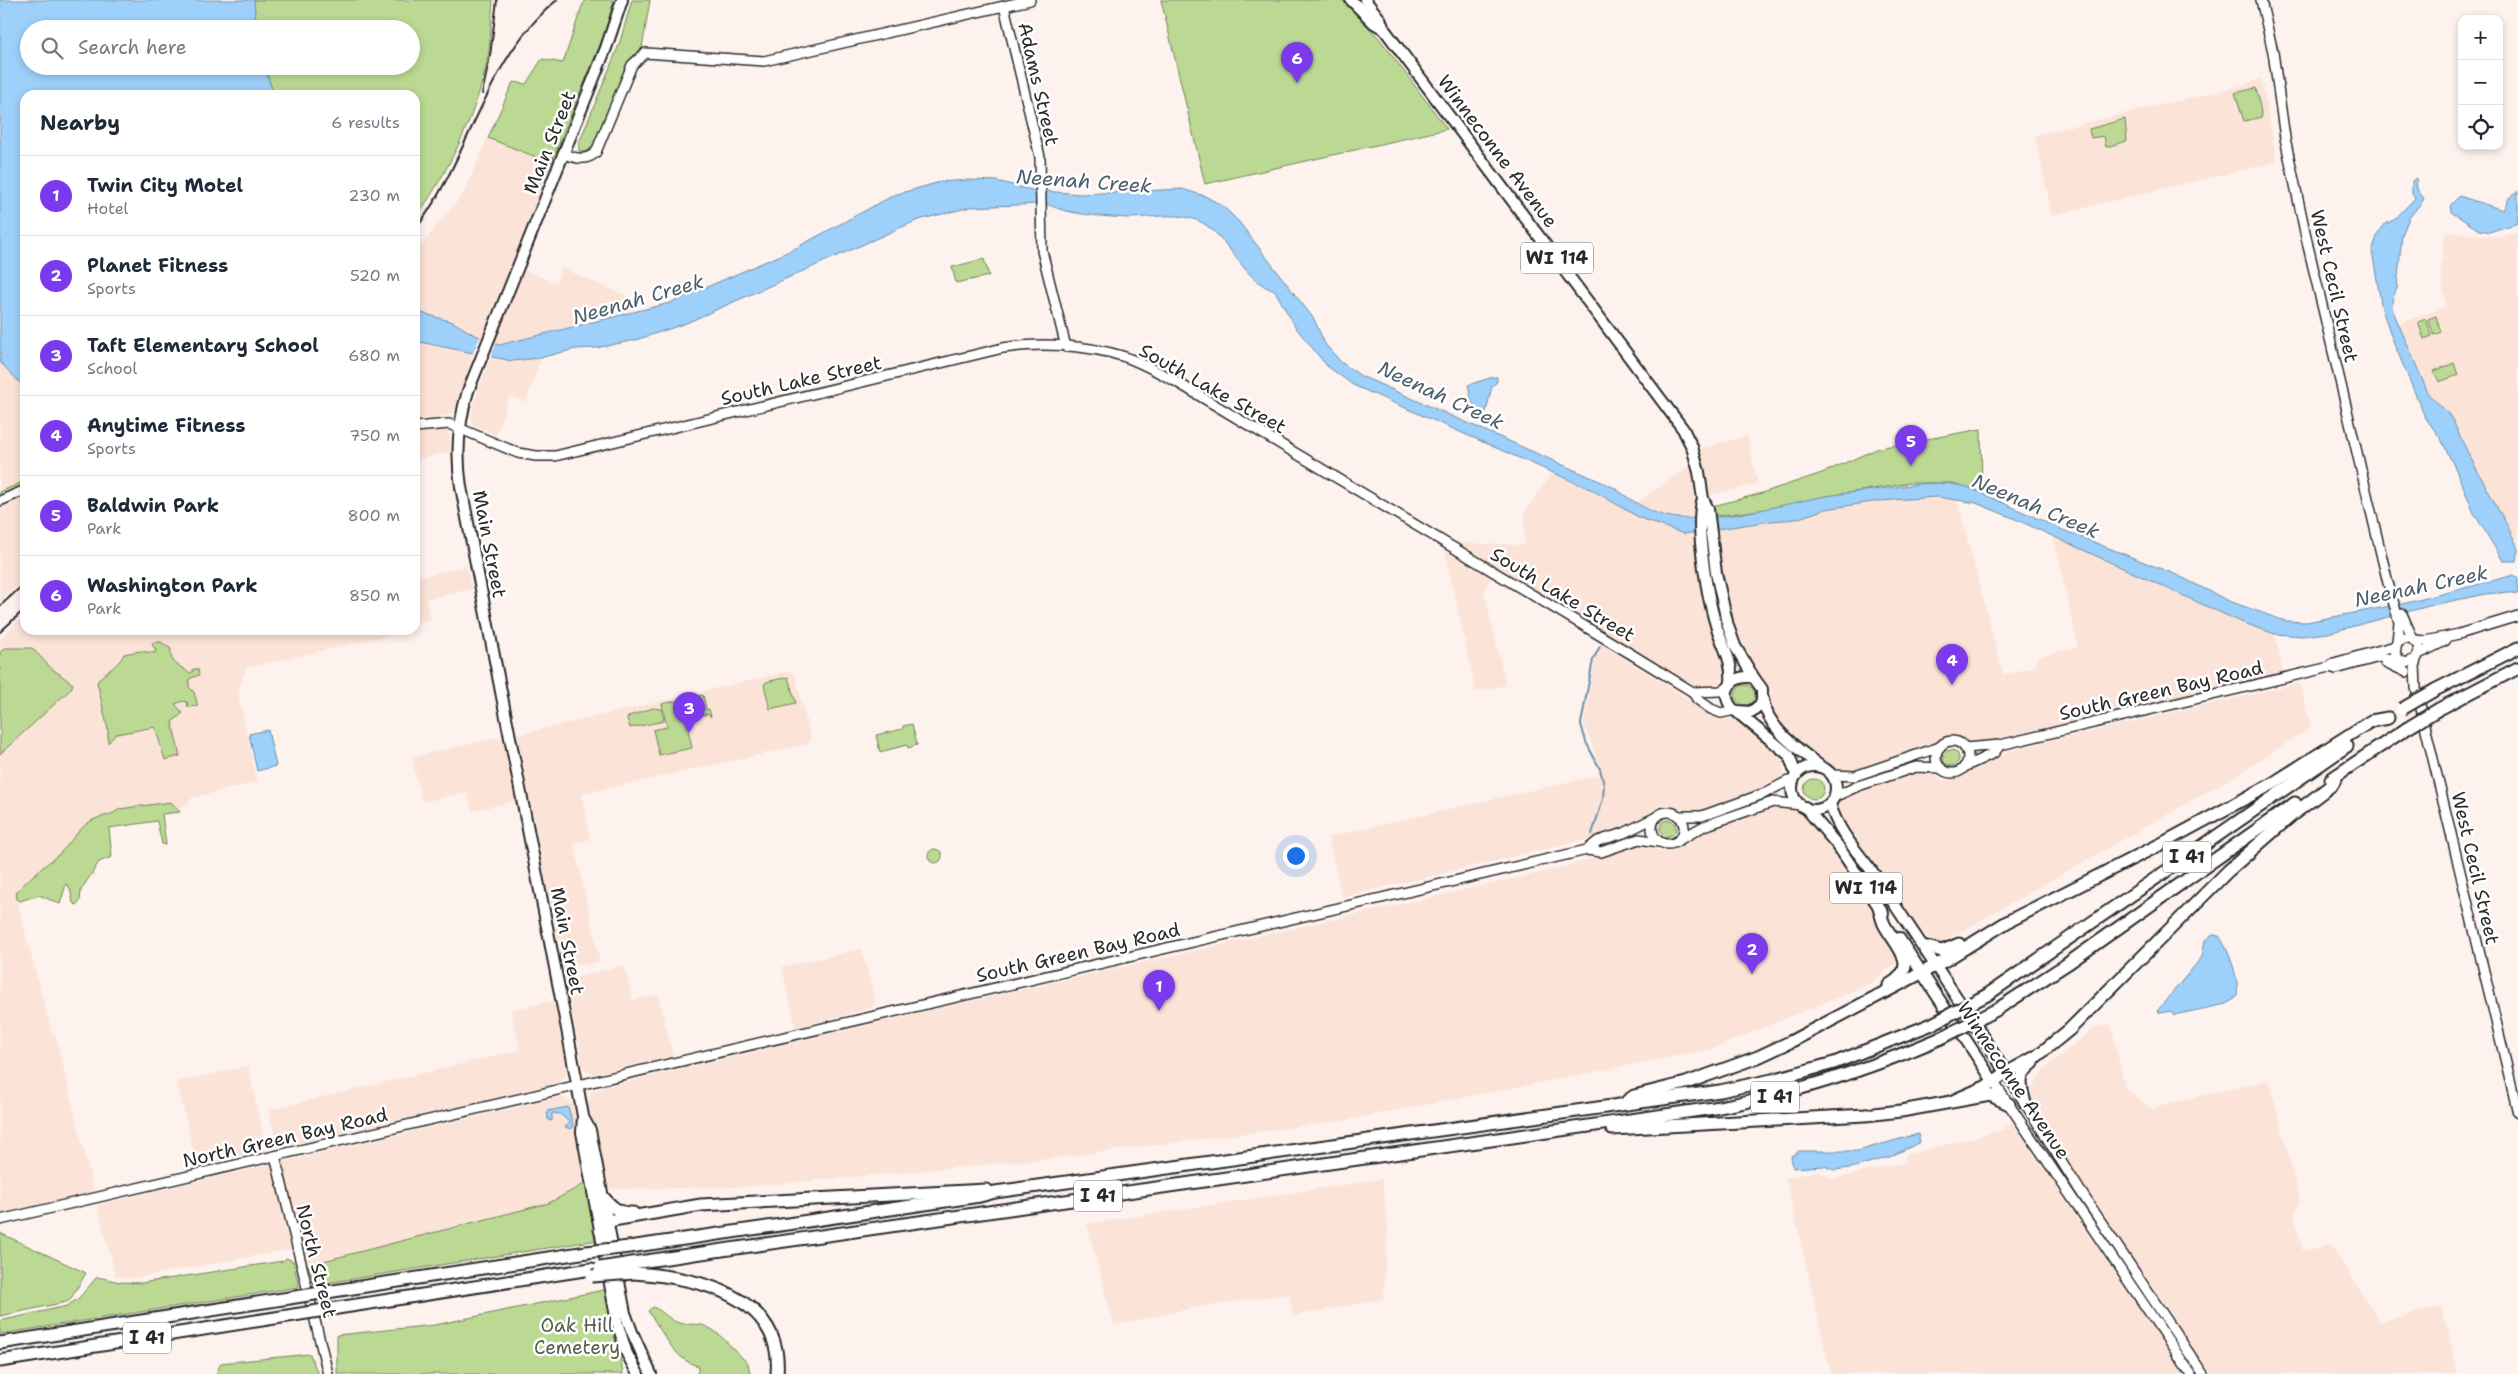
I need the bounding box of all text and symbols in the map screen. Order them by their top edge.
map controls [2458,15,2503,150]
button: + [2458,15,2503,60]
search box [20,20,420,75]
street label: Adams Street [1012,20,1065,148]
icon: search [38,34,66,62]
text: Search here [78,35,187,60]
pin: 6 [1281,42,1313,83]
button: − [2458,60,2503,105]
street label: Winneconne Avenue [1432,70,1563,233]
street label: Main Street [517,87,581,197]
button: locate [2458,105,2503,150]
text: Nearby [40,109,120,137]
text: 6 results [331,112,400,133]
water label: Neenah Creek [1015,163,1153,199]
text: Twin City Motel [87,173,243,198]
text: 1 [52,185,60,206]
text: 230 m [348,185,400,206]
text: Hotel [87,198,128,219]
street label: West Cecil Street [2305,207,2364,365]
road number: WI 114 [1521,242,1593,274]
text: Planet Fitness [87,253,228,278]
text: 2 [50,265,62,286]
text: 520 m [350,265,400,286]
water label: Neenah Creek [569,268,707,330]
text: Sports [87,278,136,299]
text: Taft Elementary School [87,333,319,358]
street label: South Lake Street [1135,338,1291,439]
text: 3 [50,345,62,366]
text: 680 m [348,345,400,366]
street label: South Lake Street [718,350,884,411]
water label: Neenah Creek [1374,355,1509,436]
text: School [87,358,137,379]
text: Anytime Fitness [87,413,246,438]
text: 4 [50,425,62,446]
text: 750 m [349,425,400,446]
pin: 5 [1895,425,1927,466]
text: Sports [87,438,136,459]
water label: Neenah Creek [1968,467,2104,545]
street label: Main Street [467,488,512,600]
text: Baldwin Park [87,493,219,518]
text: 5 [51,505,61,526]
text: 800 m [348,505,400,526]
text: Park [87,518,121,539]
street label: South Lake Street [1486,541,1640,647]
water label: Neenah Creek [2352,559,2491,613]
text: Washington Park [87,573,258,598]
text: 6 [50,585,62,606]
text: 850 m [349,585,400,606]
text: Park [87,598,121,619]
pin: 4 [1936,644,1968,685]
street label: South Green Bay Road [2057,655,2265,726]
pin: 3 [673,692,705,733]
street label: West Cecil Street [2446,789,2505,947]
road number: I 41 [2163,842,2211,872]
your location [1283,843,1309,869]
road number: WI 114 [1830,872,1902,904]
street label: Main Street [545,885,590,997]
street label: South Green Bay Road [974,917,1182,988]
pin: 2 [1736,933,1768,974]
pin: 1 [1143,970,1175,1011]
street label: Winneconne Avenue [1951,997,2076,1164]
road number: I 41 [1751,1082,1799,1112]
street label: North Green Bay Road [180,1102,390,1173]
road number: I 41 [1074,1180,1122,1212]
street label: North Street [290,1202,343,1321]
park label: Oak Hill Cemetery [534,1313,620,1360]
road number: I 41 [123,1322,171,1354]

